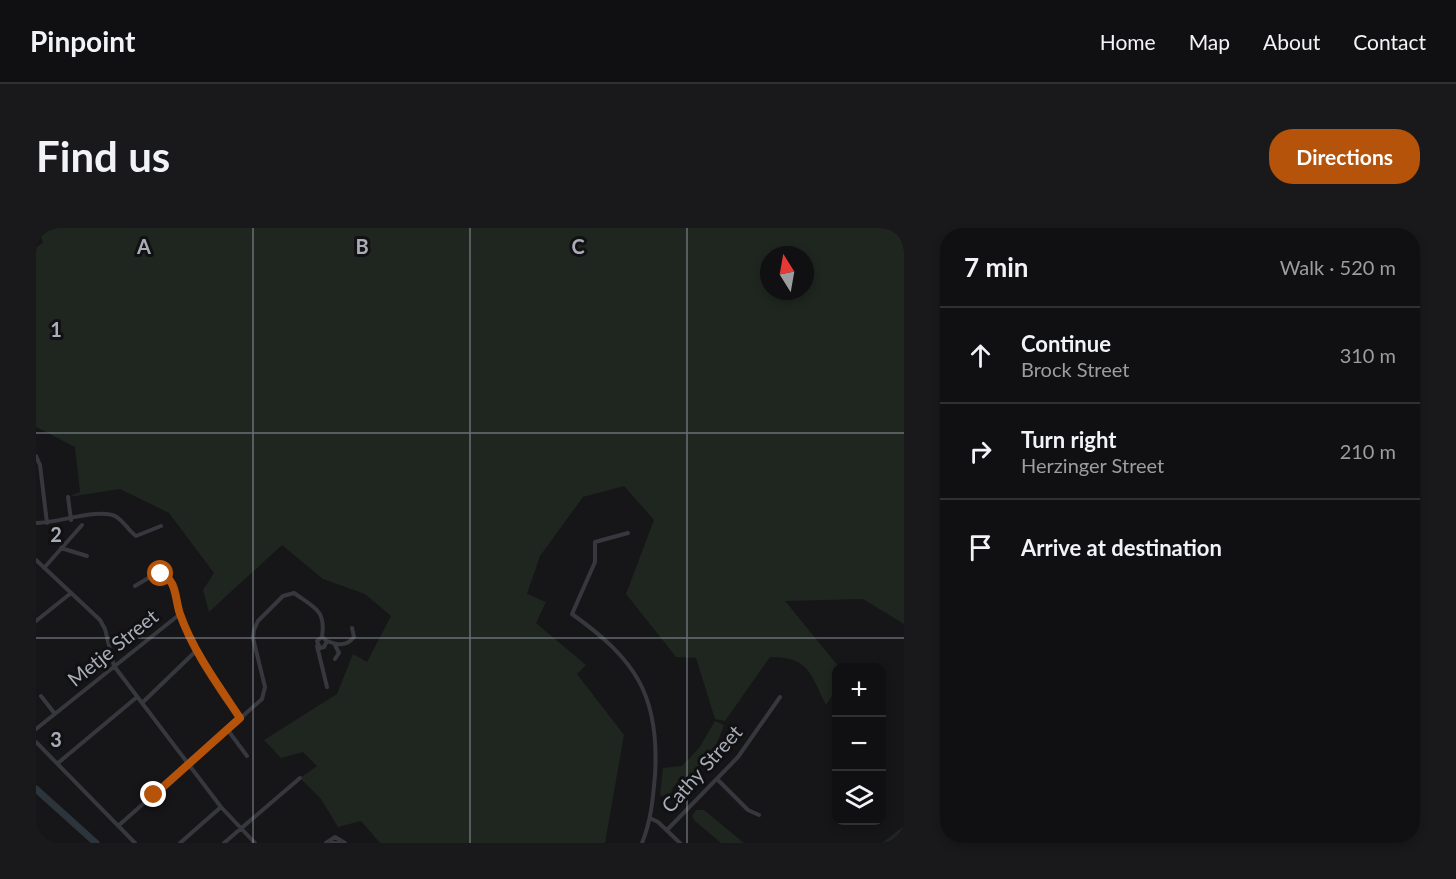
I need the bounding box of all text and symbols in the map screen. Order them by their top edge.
text: Pinpoint [30,24,135,58]
text: Home [1100,29,1156,54]
text: Map [1189,29,1230,54]
text: About [1263,29,1320,54]
text: Contact [1353,29,1426,54]
button: Directions [1269,129,1420,184]
text: Find us [36,131,170,181]
text: A [136,234,151,258]
text: B [355,234,369,258]
text: C [571,234,585,258]
north arrow [760,246,814,300]
text: 7 min [964,251,1028,283]
text: Walk · 520 m [1280,255,1396,279]
text: 1 [50,317,62,341]
text: Continue [1021,330,1111,357]
icon: ahead [964,339,997,372]
text: 310 m [1340,343,1396,367]
text: Brock Street [1021,357,1129,381]
text: Turn right [1021,426,1116,453]
icon: right [964,435,997,468]
text: 210 m [1340,439,1396,463]
text: Herzinger Street [1021,453,1164,477]
text: 2 [50,522,62,546]
icon: arrive [964,531,997,564]
text: Arrive at destination [1021,534,1222,561]
route start [147,560,173,586]
street label: Metje Street [62,604,162,691]
map controls [832,663,886,825]
button: + [832,663,886,717]
button: − [832,717,886,771]
street label: Cathy Street [656,720,747,817]
text: 3 [50,727,62,751]
button: layers [832,771,886,825]
route end [140,781,166,807]

